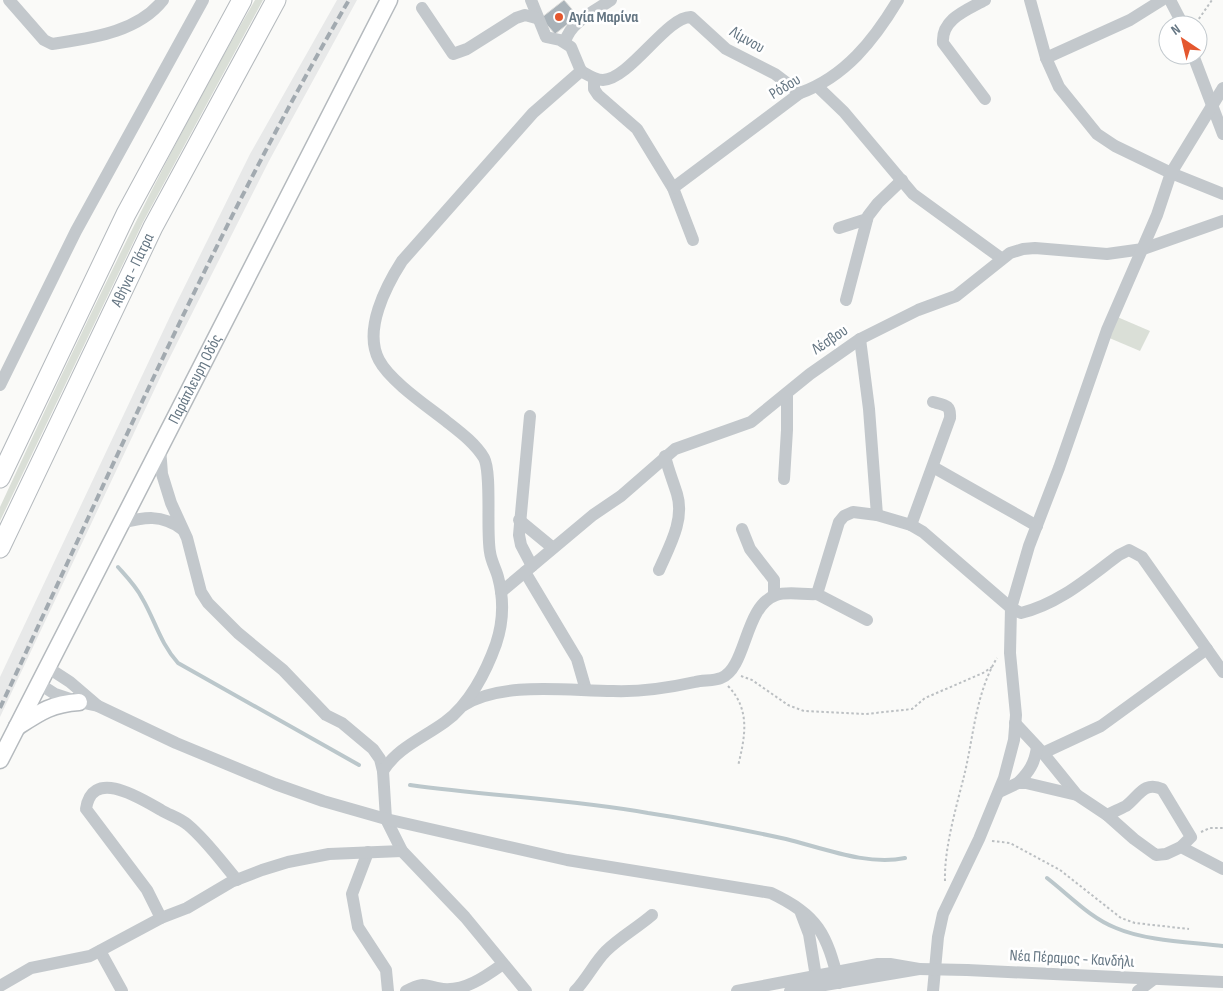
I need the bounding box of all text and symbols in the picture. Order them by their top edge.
place label: Αγία Μαρίνα [568,8,638,27]
marker: Αγία Μαρίνα [553,11,565,23]
north arrow [1158,15,1208,65]
text: N [1168,21,1184,39]
street label: Λίμνου [725,22,768,58]
street label: Ρόδου [766,70,804,104]
street label: Αθήνα - Πάτρα [107,230,158,311]
street label: Λέσβου [807,321,852,360]
street label: Παράπλευρη Οδός [164,331,226,427]
street label: Νέα Πέραμος - Κανδήλι [1009,946,1135,972]

